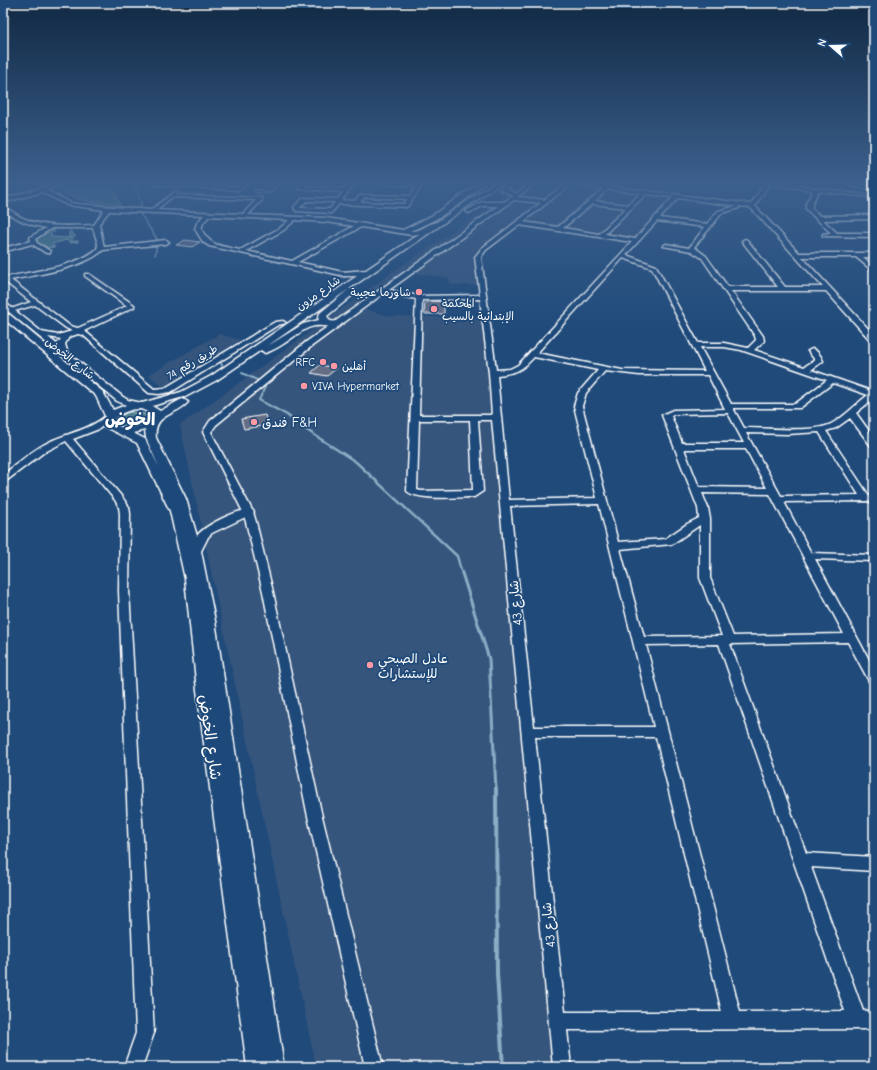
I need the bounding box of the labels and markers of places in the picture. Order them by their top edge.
place label: شاورما عجيبة [351,286,411,300]
marker: شاورما عجيبة [414,287,424,297]
place label: المحكمة الإبتدائية بالسيب [442,297,514,324]
marker: المحكمة الإبتدائية بالسيب [429,304,439,314]
place label: RFC [296,356,315,369]
marker: RFC [318,357,328,367]
place label: أهلين [342,360,366,373]
marker: أهلين [329,361,339,371]
place label: VIVA Hypermarket [312,380,400,393]
marker: VIVA Hypermarket [299,381,309,391]
place label: فندق F&H [262,415,317,430]
marker: فندق F&H [249,417,259,427]
place label: عادل الصبحي للإستشارات [378,651,449,683]
marker: عادل الصبحي للإستشارات [365,660,375,670]

